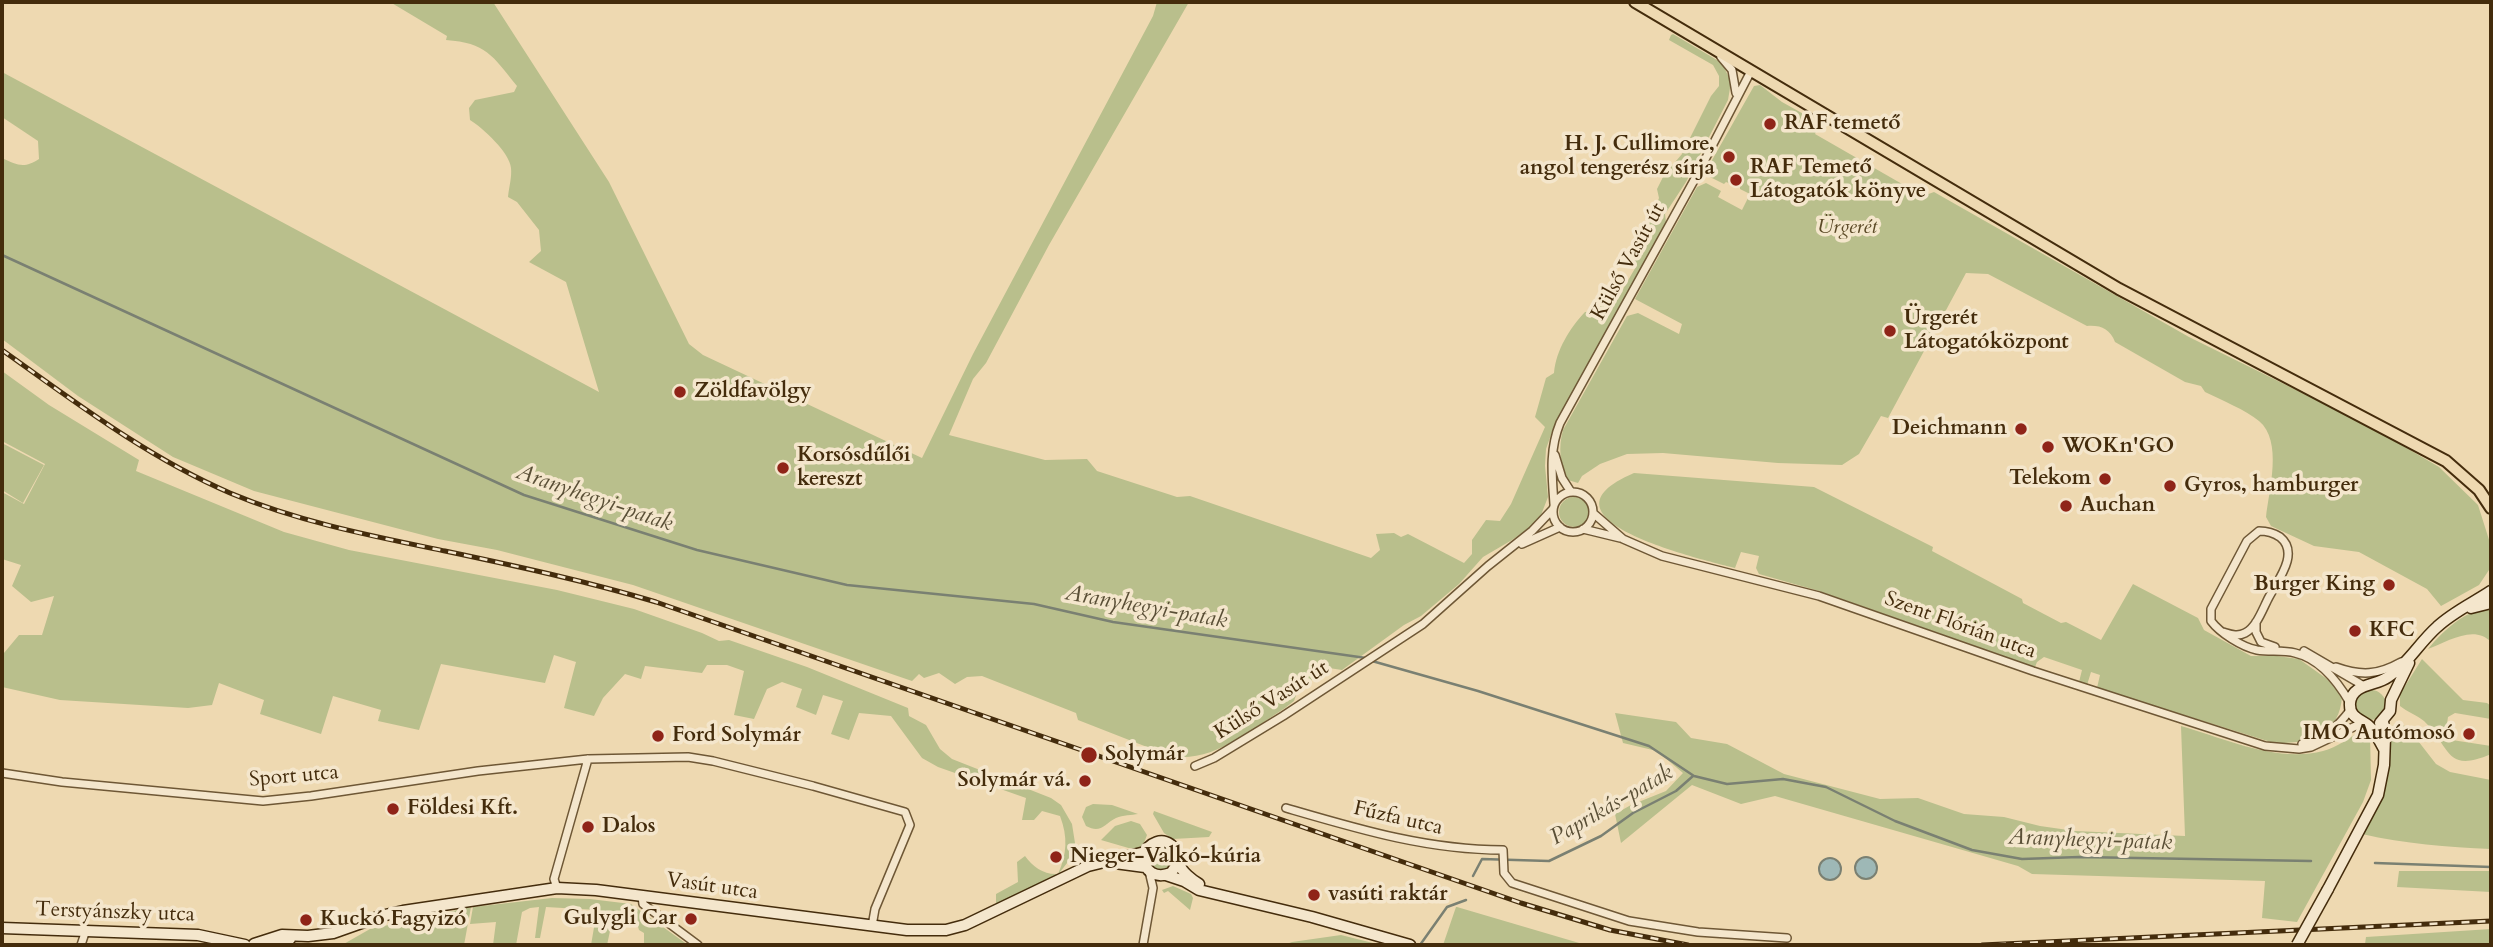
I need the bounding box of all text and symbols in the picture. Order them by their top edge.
place label: RAF temető [1784,111,1901,137]
marker: RAF temető [1762,116,1778,132]
place label: H. J. Cullimore, angol tengerész sírja [1520,132,1715,182]
marker: H. J. Cullimore, angol tengerész sírja [1721,149,1737,165]
place label: RAF Temető Látogatók könyve [1750,155,1926,205]
marker: RAF Temető Látogatók könyve [1728,172,1744,188]
street label: Külső Vasút út [1586,199,1672,325]
park label: Ürgerét [1817,215,1877,241]
place label: Ürgerét Látogatóközpont [1904,306,2069,356]
marker: Ürgerét Látogatóközpont [1882,323,1898,339]
place label: Zöldfavölgy [694,379,811,405]
marker: Zöldfavölgy [672,384,688,400]
place label: Deichmann [1892,416,2007,442]
marker: Deichmann [2013,421,2029,437]
place label: WOKn'GO [2062,434,2174,460]
marker: WOKn'GO [2040,439,2056,455]
place label: Korsósdűlői kereszt [797,443,911,493]
water label: Aranyhegyi-patak [512,459,676,539]
marker: Korsósdűlői kereszt [775,460,791,476]
place label: Telekom [2009,466,2091,492]
marker: Telekom [2097,471,2113,487]
place label: Gyros, hamburger [2184,473,2358,499]
marker: Gyros, hamburger [2162,478,2178,494]
place label: Auchan [2080,493,2155,519]
marker: Auchan [2058,498,2074,514]
place label: Burger King [2253,572,2375,598]
marker: Burger King [2381,577,2397,593]
water label: Aranyhegyi-patak [1063,580,1229,636]
street label: Szent Flórián utca [1881,587,2039,665]
place label: KFC [2369,618,2415,644]
marker: KFC [2347,623,2363,639]
street label: Külső Vasút út [1210,656,1334,746]
place label: IMO Autómosó [2303,721,2455,747]
place label: Ford Solymár [672,723,801,749]
marker: IMO Autómosó [2461,726,2477,742]
marker: Ford Solymár [650,728,666,744]
place label: Solymár [1105,742,1185,768]
marker: Solymár [1079,745,1099,765]
water label: Paprikás-patak [1546,760,1678,852]
street label: Sport utca [248,761,340,793]
place label: Solymár vá. [958,768,1071,794]
marker: Solymár vá. [1077,773,1093,789]
place label: Földesi Kft. [407,796,518,822]
street label: Fűzfa utca [1351,797,1445,841]
marker: Földesi Kft. [385,801,401,817]
place label: Dalos [602,814,656,840]
marker: Dalos [580,819,596,835]
water label: Aranyhegyi-patak [2008,824,2172,858]
place label: Nieger-Valkó-kúria [1070,844,1261,870]
marker: Nieger-Valkó-kúria [1048,849,1064,865]
street label: Vasút utca [665,868,759,906]
place label: vasúti raktár [1328,882,1448,908]
marker: vasúti raktár [1306,887,1322,903]
street label: Terstyánszky utca [35,898,195,928]
place label: Gulygli Car [563,906,677,932]
place label: Kuckó Fagyizó [320,907,466,933]
marker: Gulygli Car [683,911,699,927]
marker: Kuckó Fagyizó [298,912,314,928]

